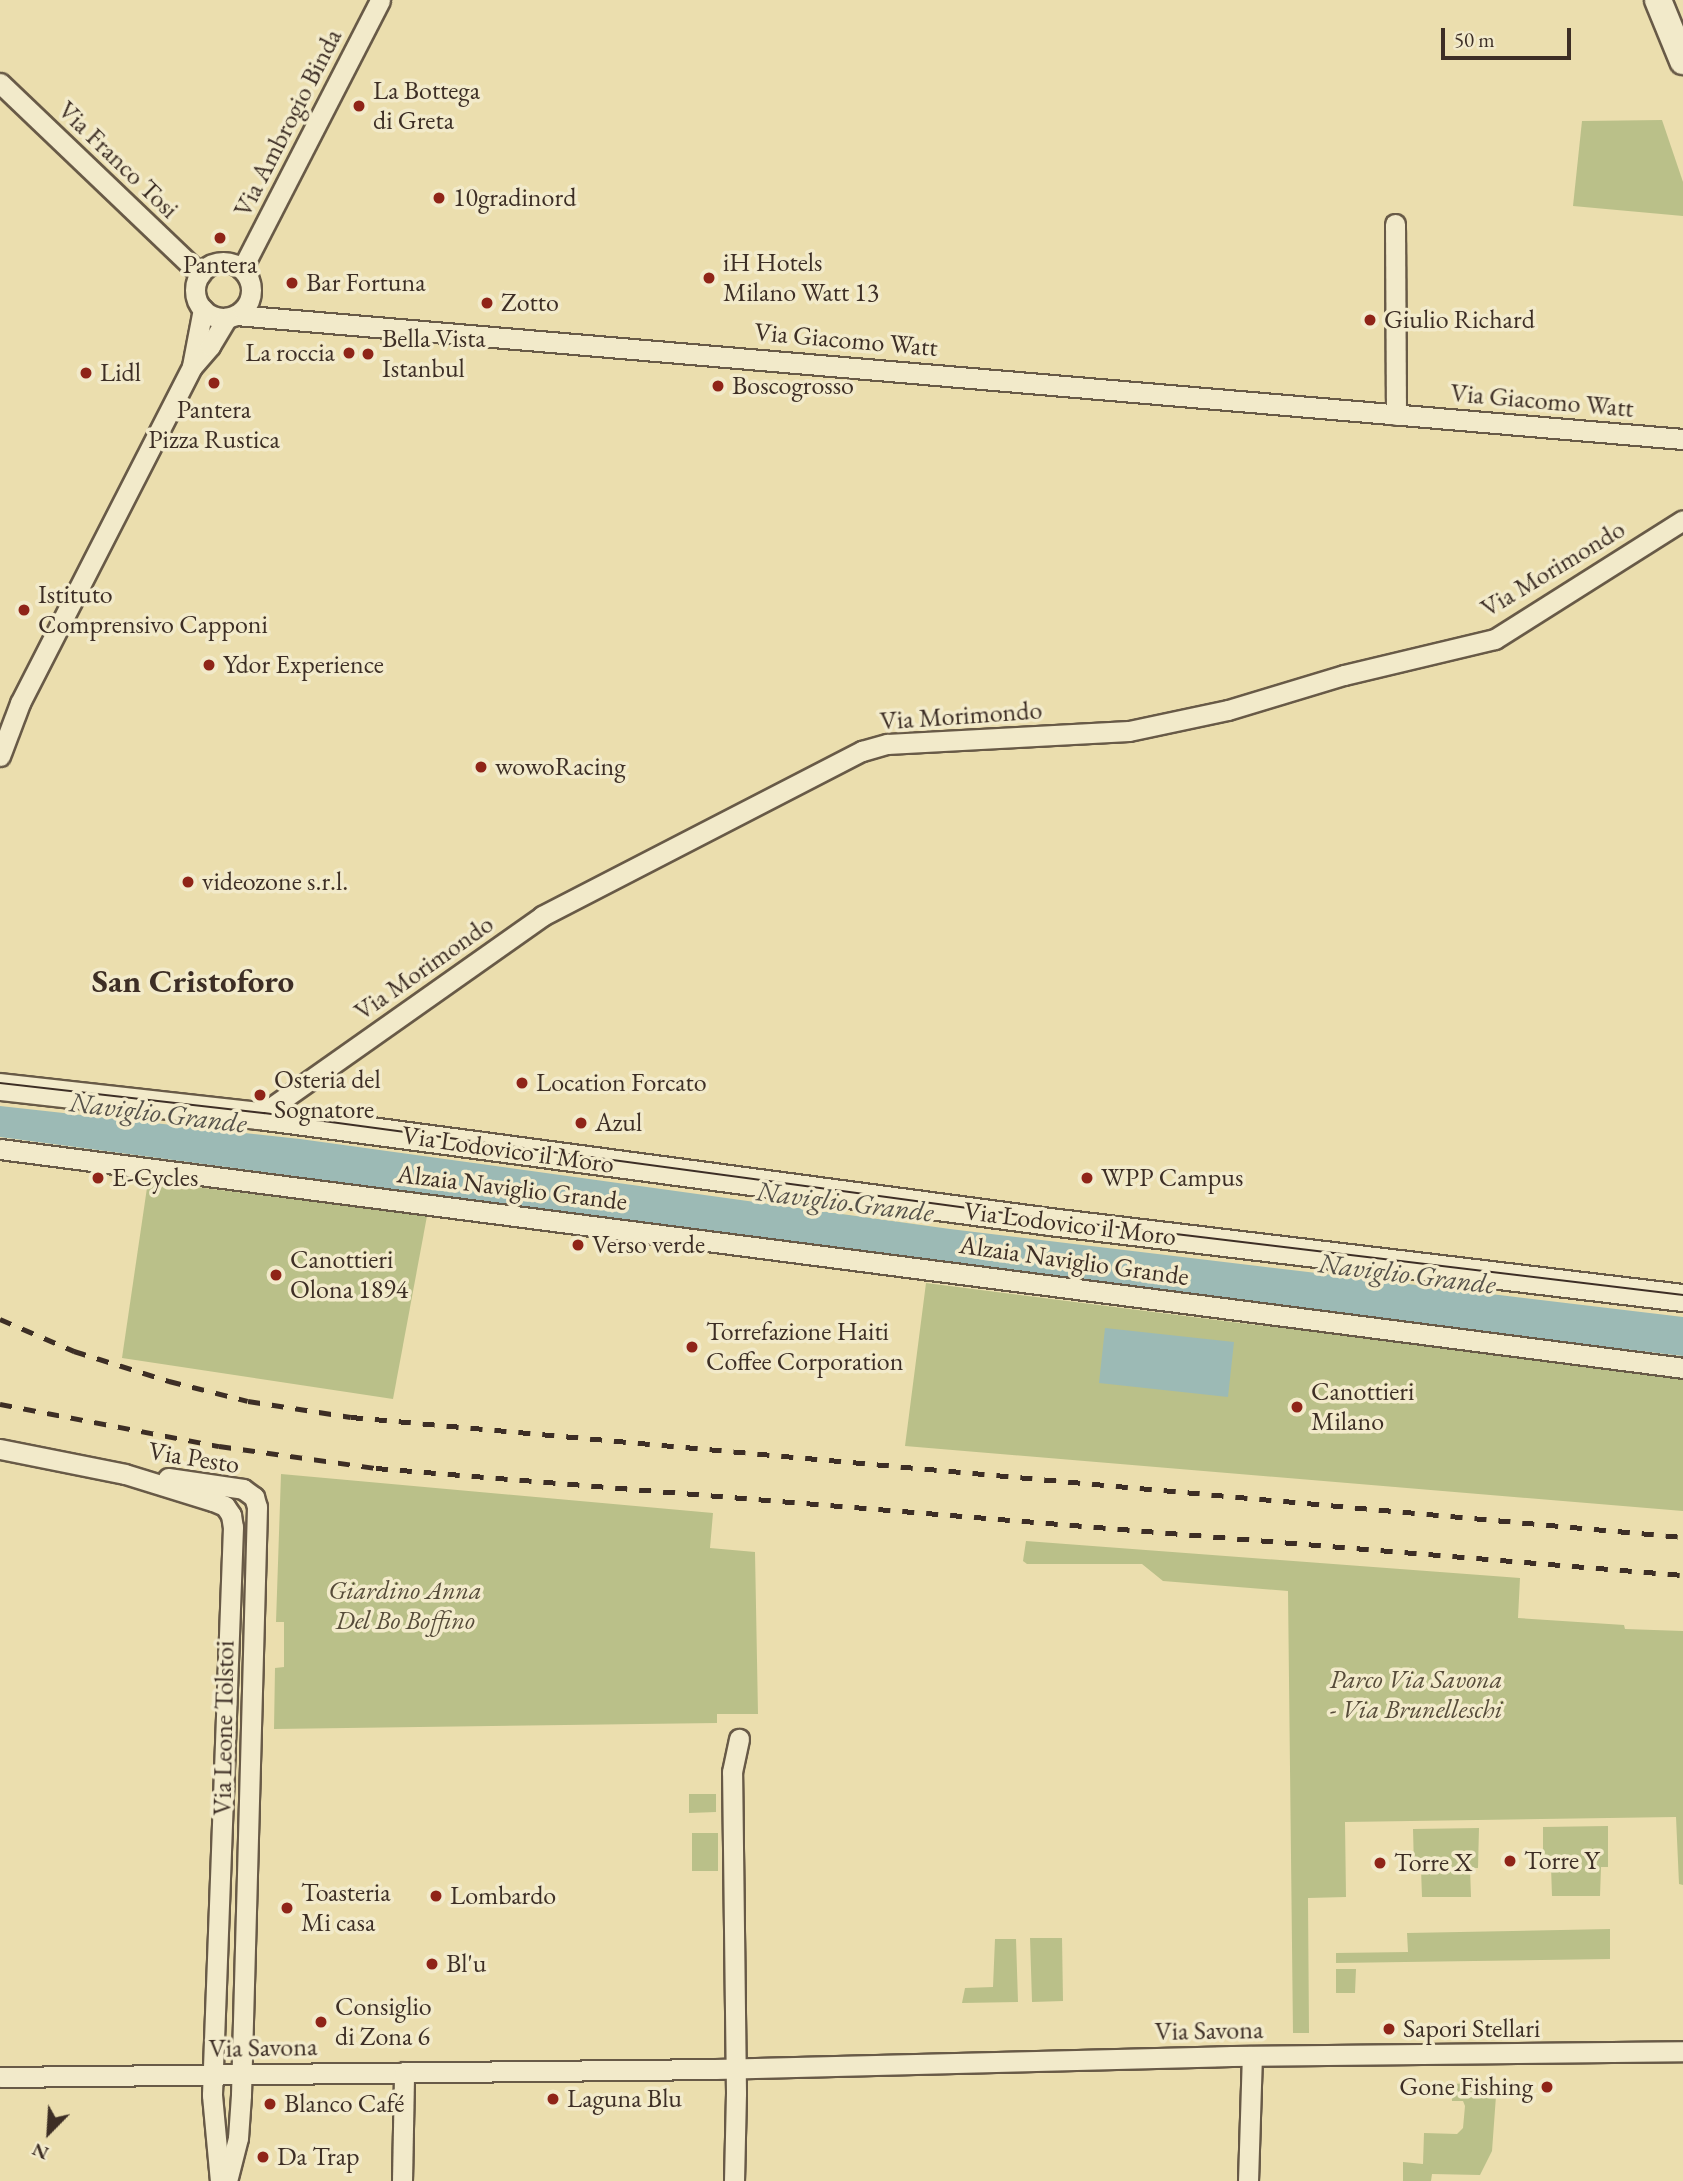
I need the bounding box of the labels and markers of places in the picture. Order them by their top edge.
place label: La Bottega di Greta [373,75,480,136]
marker: La Bottega di Greta [351,98,367,114]
place label: 10gradinord [453,182,576,214]
marker: 10gradinord [431,190,447,206]
marker: Pantera [212,230,228,246]
place label: iH Hotels Milano Watt 13 [723,247,879,308]
place label: Pantera [183,249,257,281]
place label: Bar Fortuna [306,267,426,299]
marker: iH Hotels Milano Watt 13 [701,270,717,286]
marker: Bar Fortuna [284,275,300,291]
place label: Zotto [501,287,559,319]
marker: Zotto [479,295,495,311]
place label: Giulio Richard [1384,304,1535,336]
marker: Giulio Richard [1362,312,1378,328]
place label: Bella Vista Istanbul [382,323,486,384]
place label: La roccia [245,337,335,369]
marker: La roccia [341,345,357,361]
marker: Bella Vista Istanbul [360,346,376,362]
place label: Lidl [100,357,141,389]
marker: Lidl [78,365,94,381]
place label: Boscogrosso [732,370,854,402]
marker: Pantera Pizza Rustica [206,375,222,391]
marker: Boscogrosso [710,378,726,394]
place label: Pantera Pizza Rustica [148,394,280,456]
place label: Istituto Comprensivo Capponi [38,579,268,640]
marker: Istituto Comprensivo Capponi [16,602,32,618]
place label: Ydor Experience [223,649,384,681]
marker: Ydor Experience [201,657,217,673]
place label: wowoRacing [495,751,626,783]
marker: wowoRacing [473,759,489,775]
place label: videozone s.r.l. [202,866,348,898]
marker: videozone s.r.l. [180,874,196,890]
place label: Osteria del Sognatore [274,1064,381,1126]
place label: Location Forcato [536,1067,707,1099]
marker: Location Forcato [514,1075,530,1091]
marker: Osteria del Sognatore [252,1087,268,1103]
place label: Azul [595,1107,642,1139]
marker: Azul [573,1115,589,1131]
place label: E-Cycles [112,1162,198,1194]
place label: WPP Campus [1101,1162,1243,1194]
marker: E-Cycles [90,1170,106,1186]
marker: WPP Campus [1079,1170,1095,1186]
place label: Verso verde [592,1229,705,1261]
marker: Verso verde [570,1237,586,1253]
place label: Canottieri Olona 1894 [290,1244,408,1306]
marker: Canottieri Olona 1894 [268,1267,284,1283]
place label: Torrefazione Haiti Coffee Corporation [706,1316,903,1378]
marker: Torrefazione Haiti Coffee Corporation [684,1339,700,1355]
place label: Canottieri Milano [1311,1376,1414,1438]
marker: Canottieri Milano [1289,1399,1305,1415]
place label: Torre Y [1524,1845,1599,1877]
place label: Torre X [1394,1847,1473,1879]
marker: Torre Y [1502,1853,1518,1869]
marker: Torre X [1372,1855,1388,1871]
place label: Toasteria Mi casa [301,1877,391,1938]
place label: Lombardo [450,1880,556,1912]
marker: Lombardo [428,1888,444,1904]
marker: Toasteria Mi casa [279,1900,295,1916]
place label: Bl'u [446,1948,486,1980]
marker: Bl'u [424,1956,440,1972]
place label: Consiglio di Zona 6 [335,1991,432,2052]
place label: Sapori Stellari [1403,2013,1540,2045]
marker: Consiglio di Zona 6 [313,2014,329,2030]
marker: Sapori Stellari [1381,2021,1397,2037]
place label: Gone Fishing [1399,2071,1533,2103]
marker: Gone Fishing [1539,2079,1555,2095]
place label: Laguna Blu [567,2083,682,2115]
place label: Blanco Café [284,2088,404,2120]
marker: Laguna Blu [545,2091,561,2107]
marker: Blanco Café [262,2096,278,2112]
place label: Da Trap [277,2141,360,2173]
marker: Da Trap [255,2149,271,2165]

